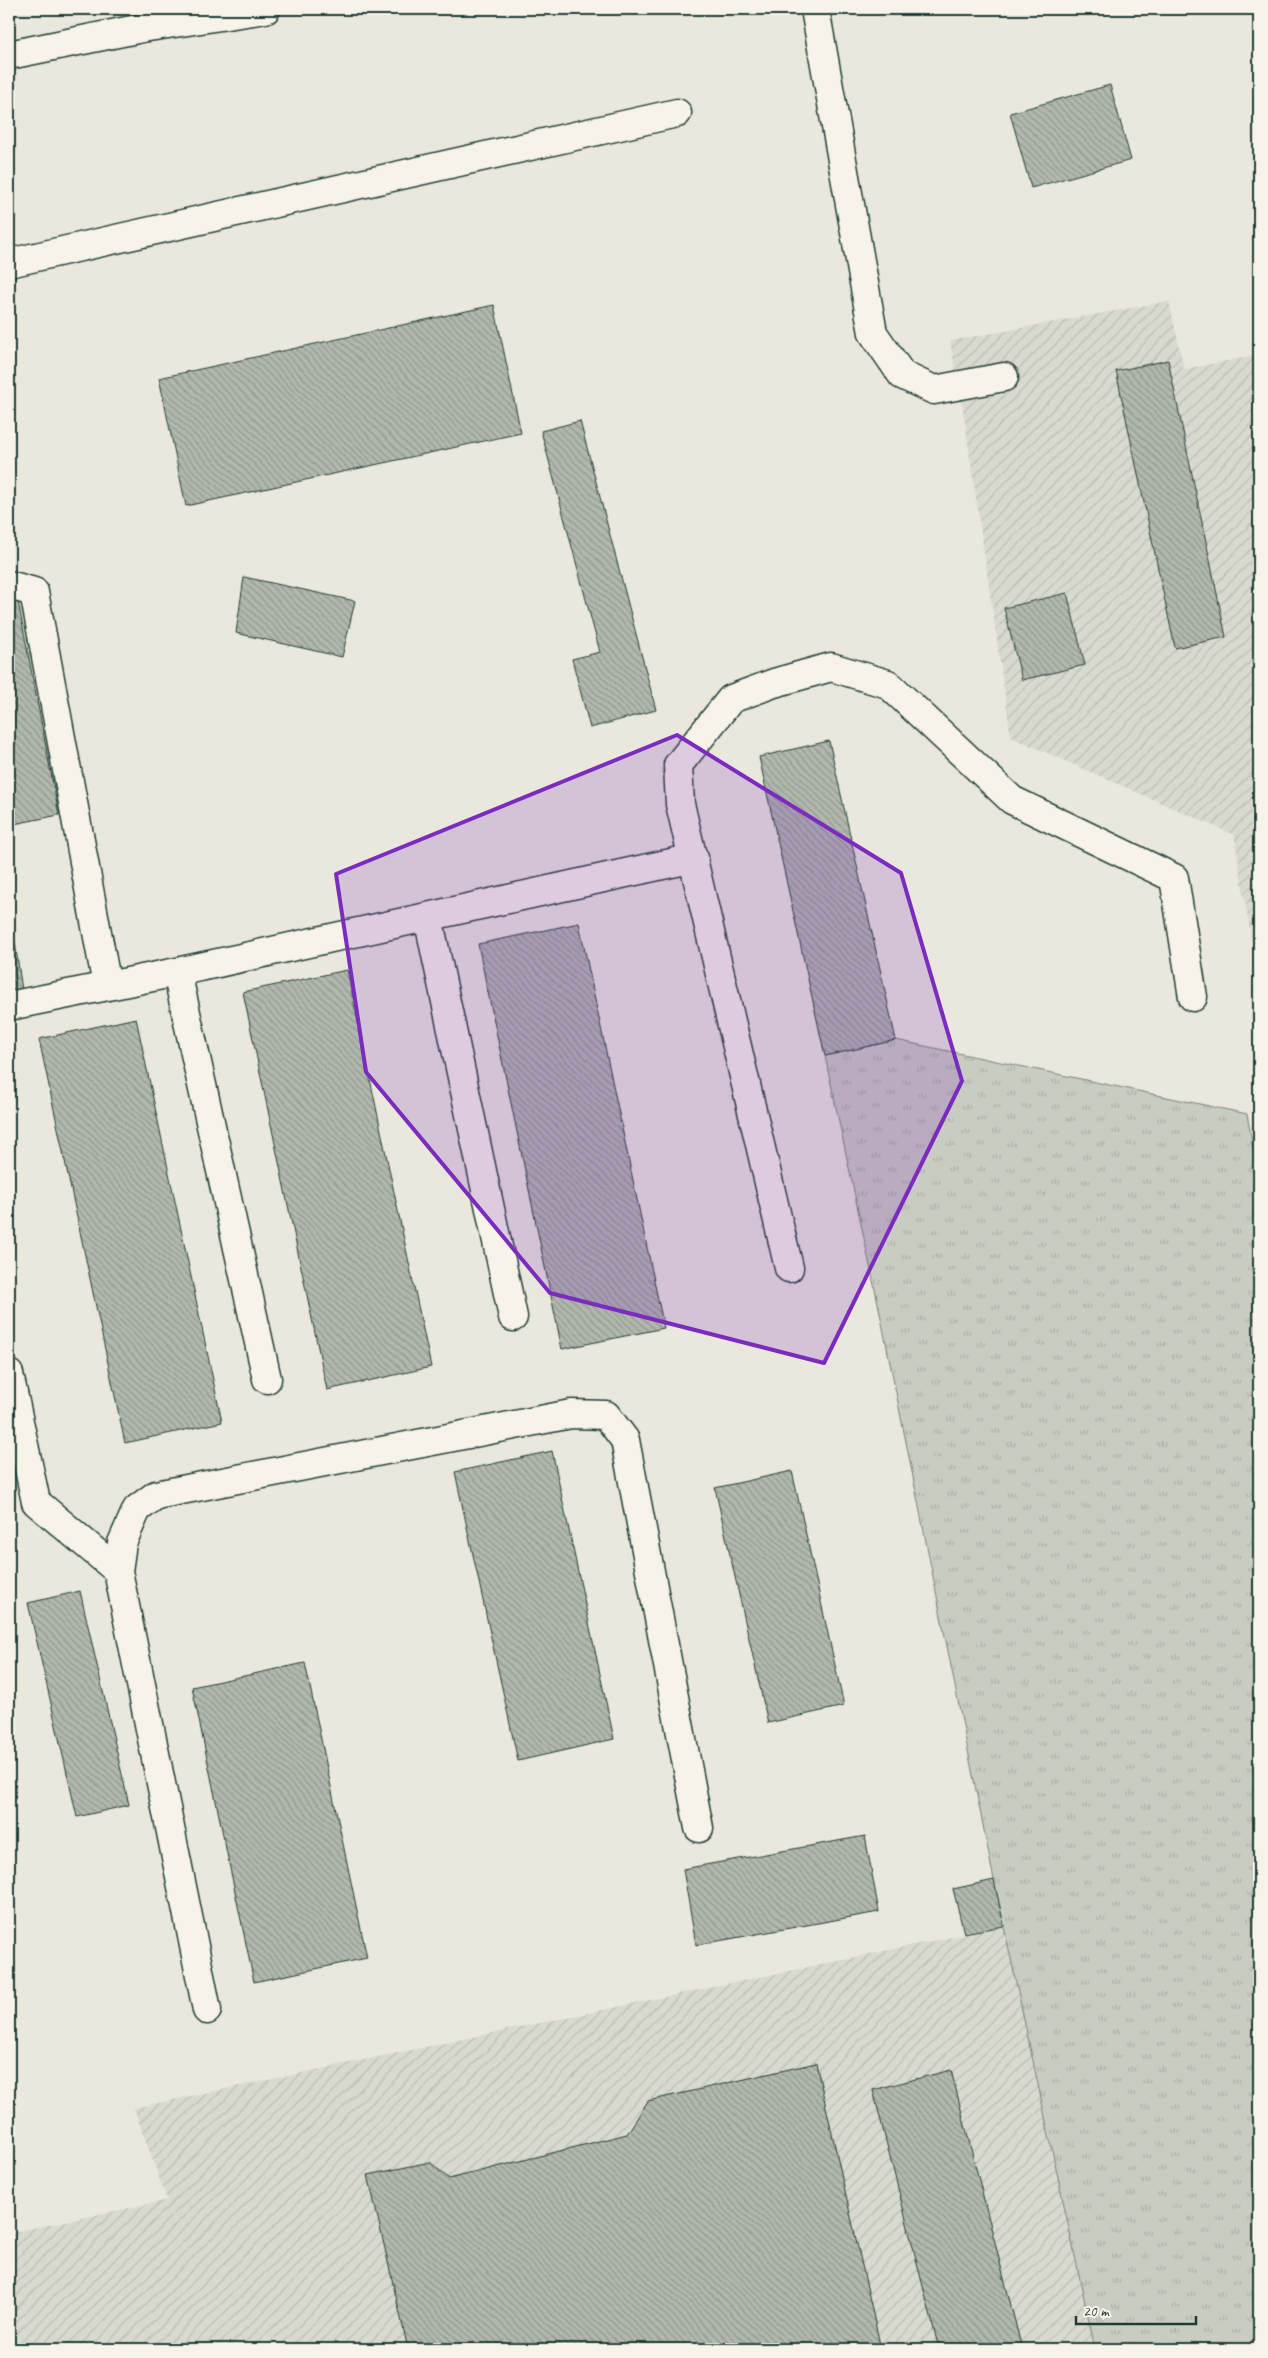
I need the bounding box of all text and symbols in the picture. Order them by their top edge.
scale bar [1076,2293,1196,2325]
text: 20 m [1083,2302,1110,2321]

